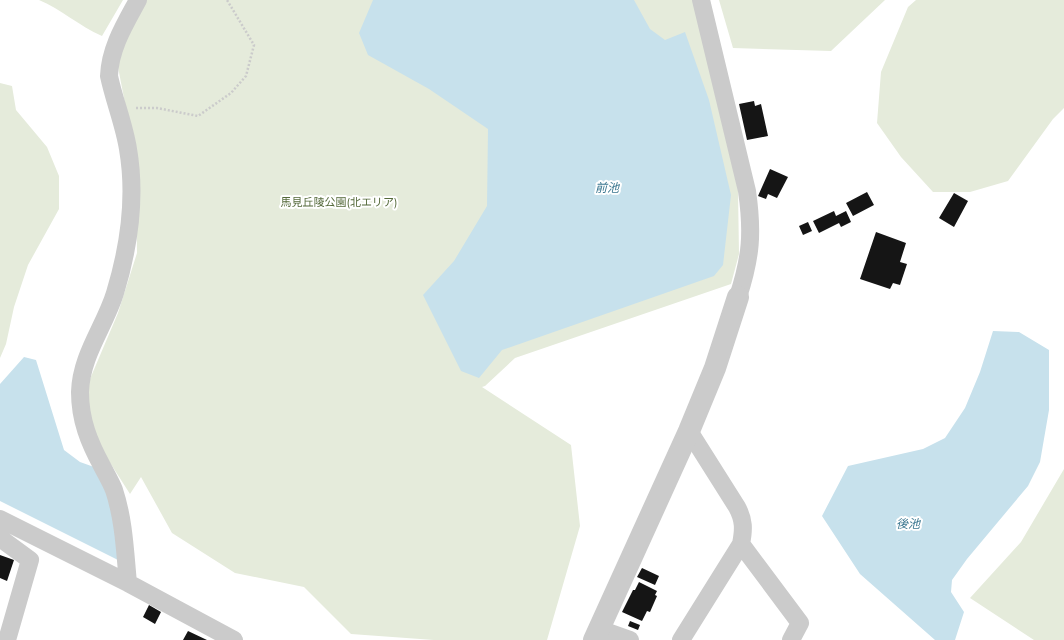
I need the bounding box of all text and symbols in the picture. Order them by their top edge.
water label: 前池 [595,180,620,195]
park label: 馬見丘陵公園(北エリア) [281,195,398,209]
water label: 後池 [896,516,921,531]

